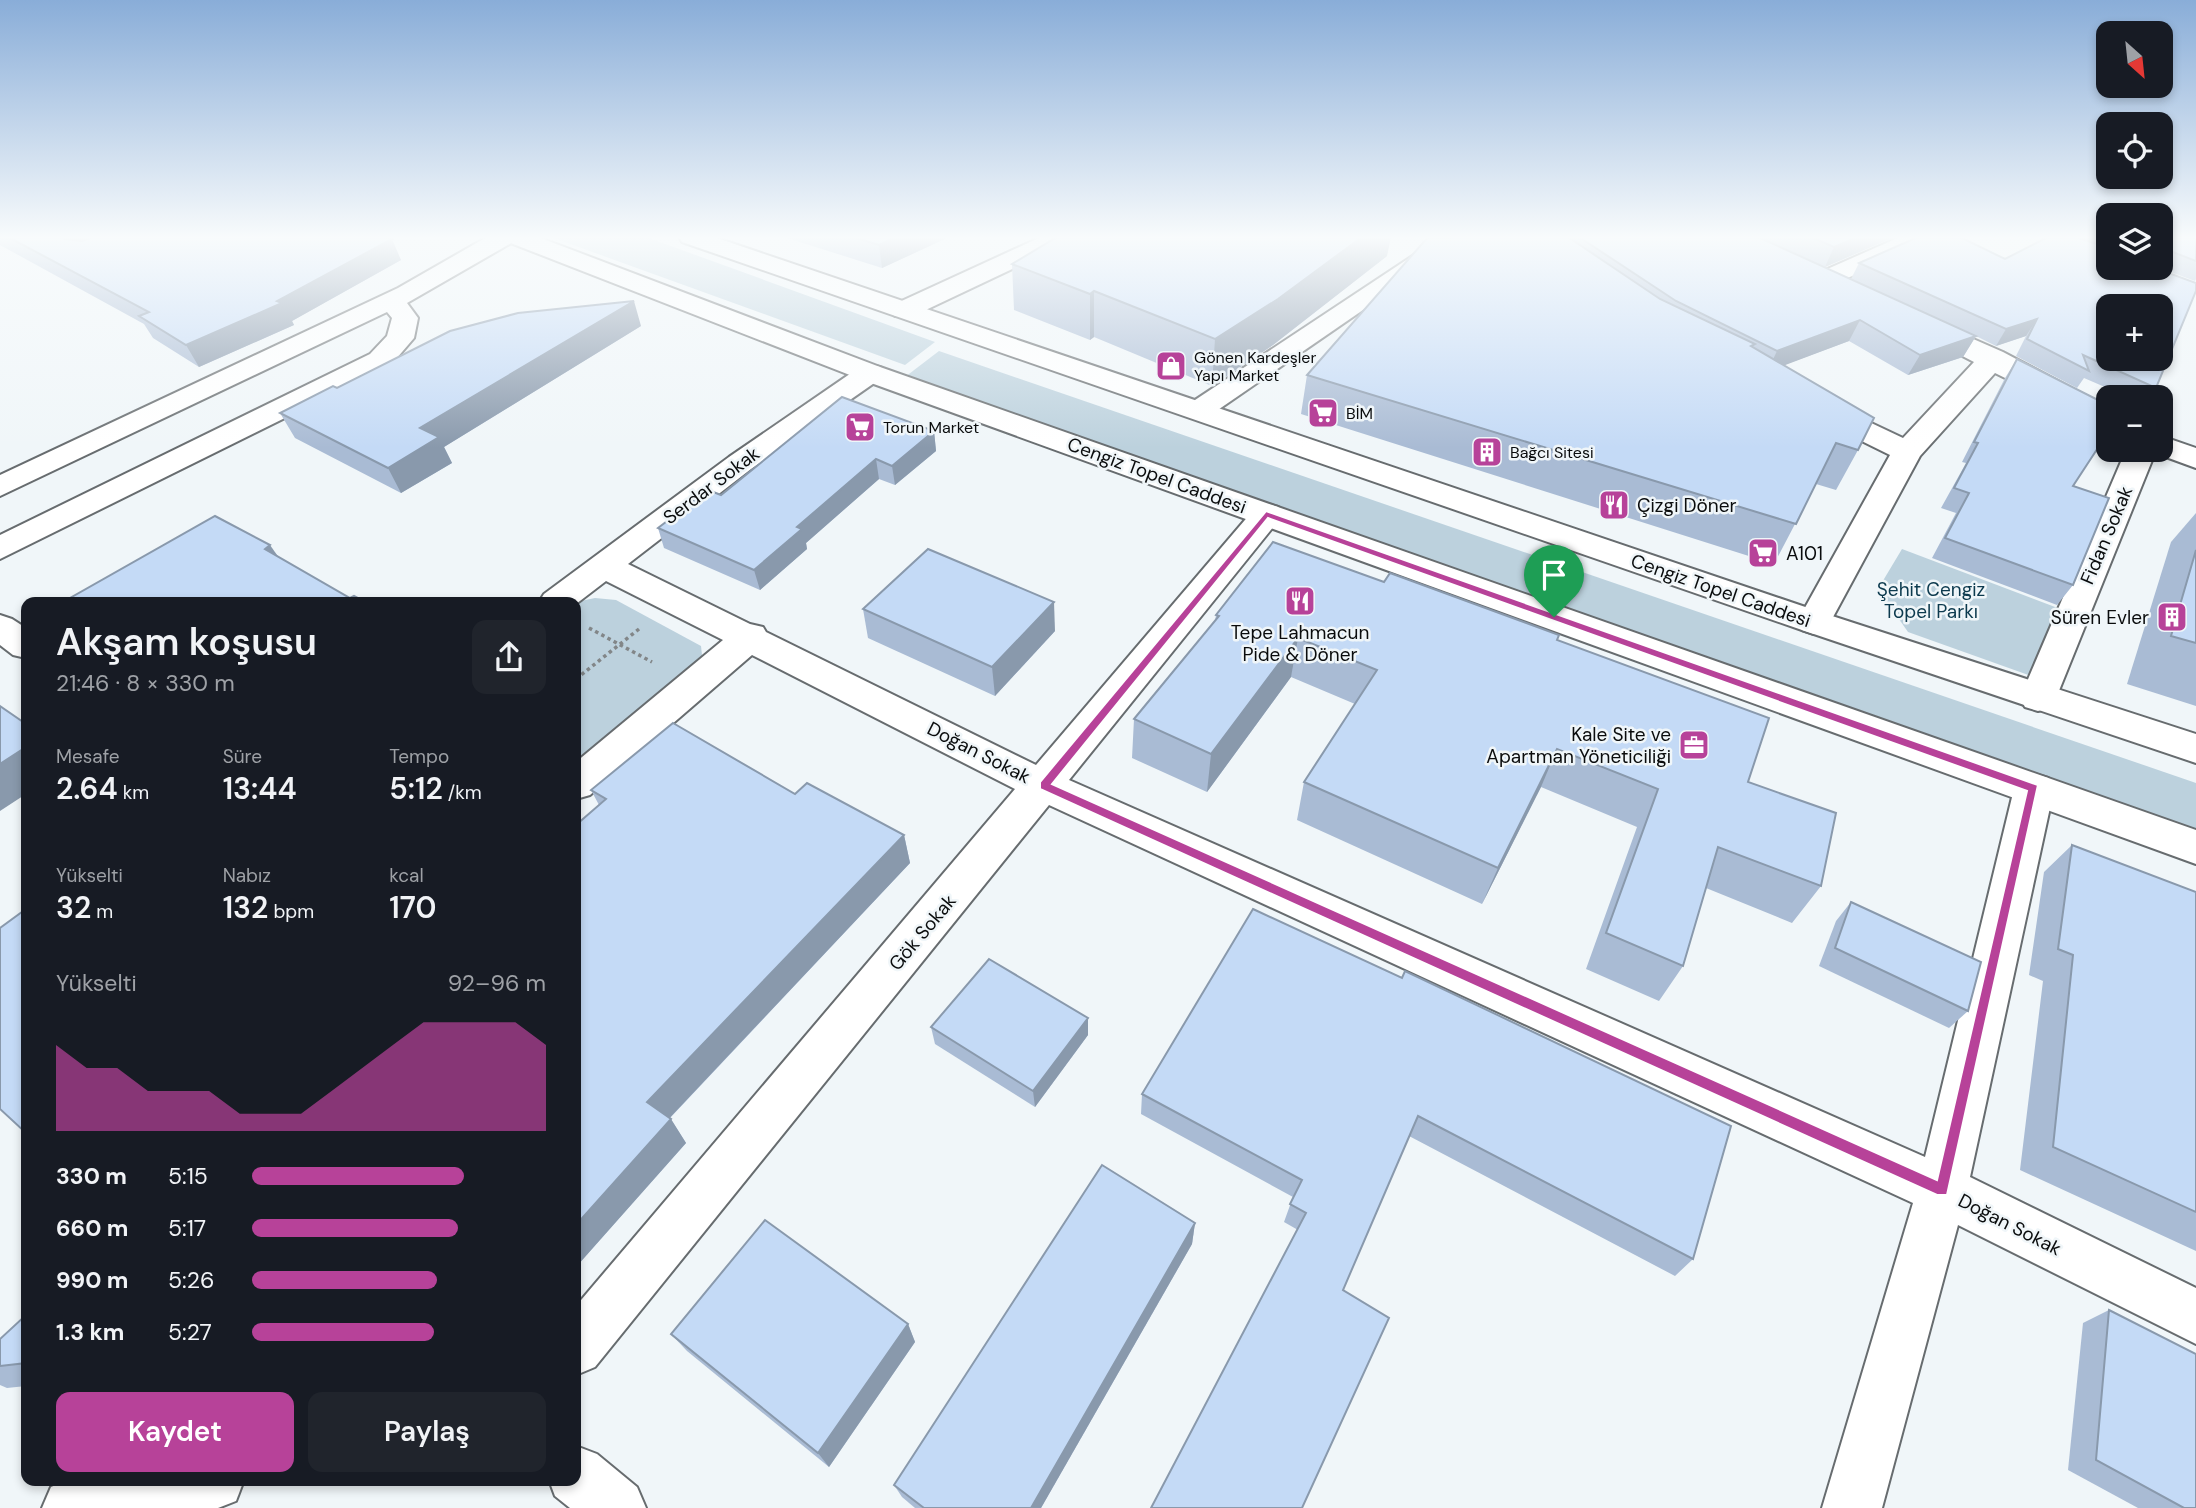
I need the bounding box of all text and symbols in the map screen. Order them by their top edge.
north arrow [2096,21,2174,98]
map controls [2096,21,2173,462]
button: locate [2096,112,2173,189]
button: layers [2096,203,2173,280]
button: + [2096,294,2173,371]
place label: Gönen Kardeşler Yapı Market [1194,347,1316,386]
shop icon: Gönen Kardeşler Yapı Market [1154,349,1188,383]
button: − [2096,385,2173,462]
supermarket icon: BİM [1306,396,1340,430]
place label: BİM [1346,403,1373,424]
supermarket icon: Torun Market [843,410,877,444]
place label: Torun Market [883,417,979,438]
street label: Cengiz Topel Caddesi [1064,431,1250,519]
building icon: Bağcı Sitesi [1470,435,1504,469]
street label: Serdar Sokak [658,441,765,530]
place label: Bağcı Sitesi [1510,442,1594,463]
street label: Fidan Sokak [2075,482,2139,588]
restaurant icon: Çizgi Döner [1597,488,1631,522]
place label: Çizgi Döner [1637,493,1737,518]
supermarket icon: A101 [1746,536,1780,570]
place label: A101 [1786,541,1823,566]
pin [1524,545,1584,617]
street label: Cengiz Topel Caddesi [1628,548,1814,633]
icon: arrive [1535,556,1573,594]
park label: Şehit Cengiz Topel Parkı [1877,577,1985,624]
restaurant icon: Tepe Lahmacun Pide & Döner [1283,584,1317,618]
building icon: Süren Evler [2155,600,2189,634]
place label: Süren Evler [2051,605,2149,630]
text: Akşam koşusu [56,617,317,667]
button: share [472,620,546,694]
place label: Tepe Lahmacun Pide & Döner [1231,620,1369,667]
text: 21:46 · 8 × 330 m [56,668,235,698]
street label: Doğan Sokak [923,716,1035,789]
place label: Kale Site ve Apartman Yöneticiliği [1486,722,1671,769]
office icon: Kale Site ve Apartman Yöneticiliği [1677,728,1711,762]
text: Mesafe [56,744,120,769]
text: Süre [223,744,262,769]
text: Tempo [389,744,449,769]
text: 2.64 [56,769,118,808]
text: 13:44 [223,769,297,808]
text: 5:12 [389,769,443,808]
text: km [118,780,149,805]
text: /km [443,780,482,805]
text: Yükselti [56,863,123,888]
text: Nabız [223,863,271,888]
text: kcal [389,863,424,888]
text: 32 [56,888,91,927]
text: 132 [223,888,268,927]
text: 170 [389,888,437,927]
street label: Gök Sokak [883,889,962,976]
text: m [91,899,113,924]
text: bpm [268,899,314,924]
text: Yükselti [56,968,137,998]
text: 92–96 m [448,968,546,998]
text: 330 m [56,1161,127,1191]
text: 5:15 [168,1161,208,1191]
street label: Doğan Sokak [1954,1188,2066,1261]
text: 660 m [56,1213,128,1243]
text: 5:17 [168,1213,206,1243]
text: 990 m [56,1265,128,1295]
text: 5:26 [168,1265,214,1295]
text: 1.3 km [56,1317,124,1347]
text: 5:27 [168,1317,212,1347]
button: Kaydet [56,1392,294,1472]
button: Paylaş [308,1392,546,1472]

